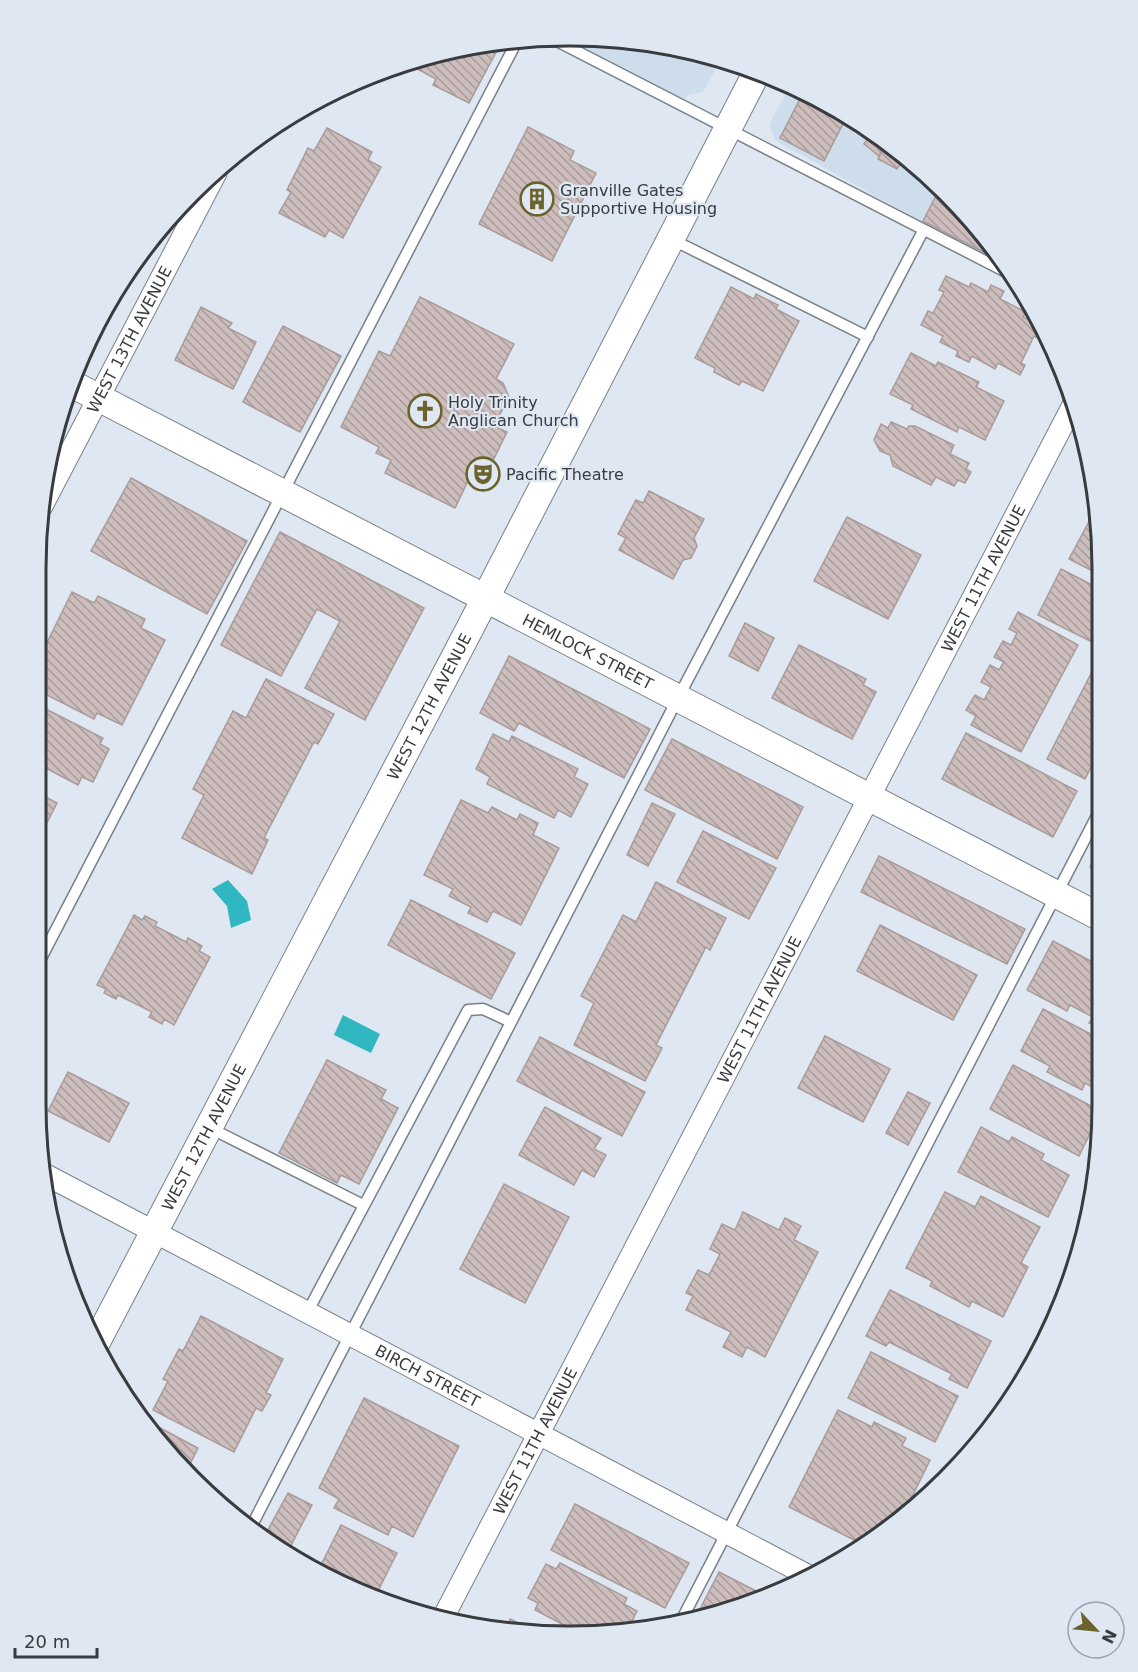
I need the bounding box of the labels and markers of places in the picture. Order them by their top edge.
building icon: Granville Gates Supportive Housing [519,181,555,217]
place label: Granville Gates Supportive Housing [560,181,717,218]
church icon: Holy Trinity Anglican Church [407,393,443,429]
place label: Holy Trinity Anglican Church [448,393,579,430]
theatre icon: Pacific Theatre [465,456,501,492]
place label: Pacific Theatre [506,465,624,484]

